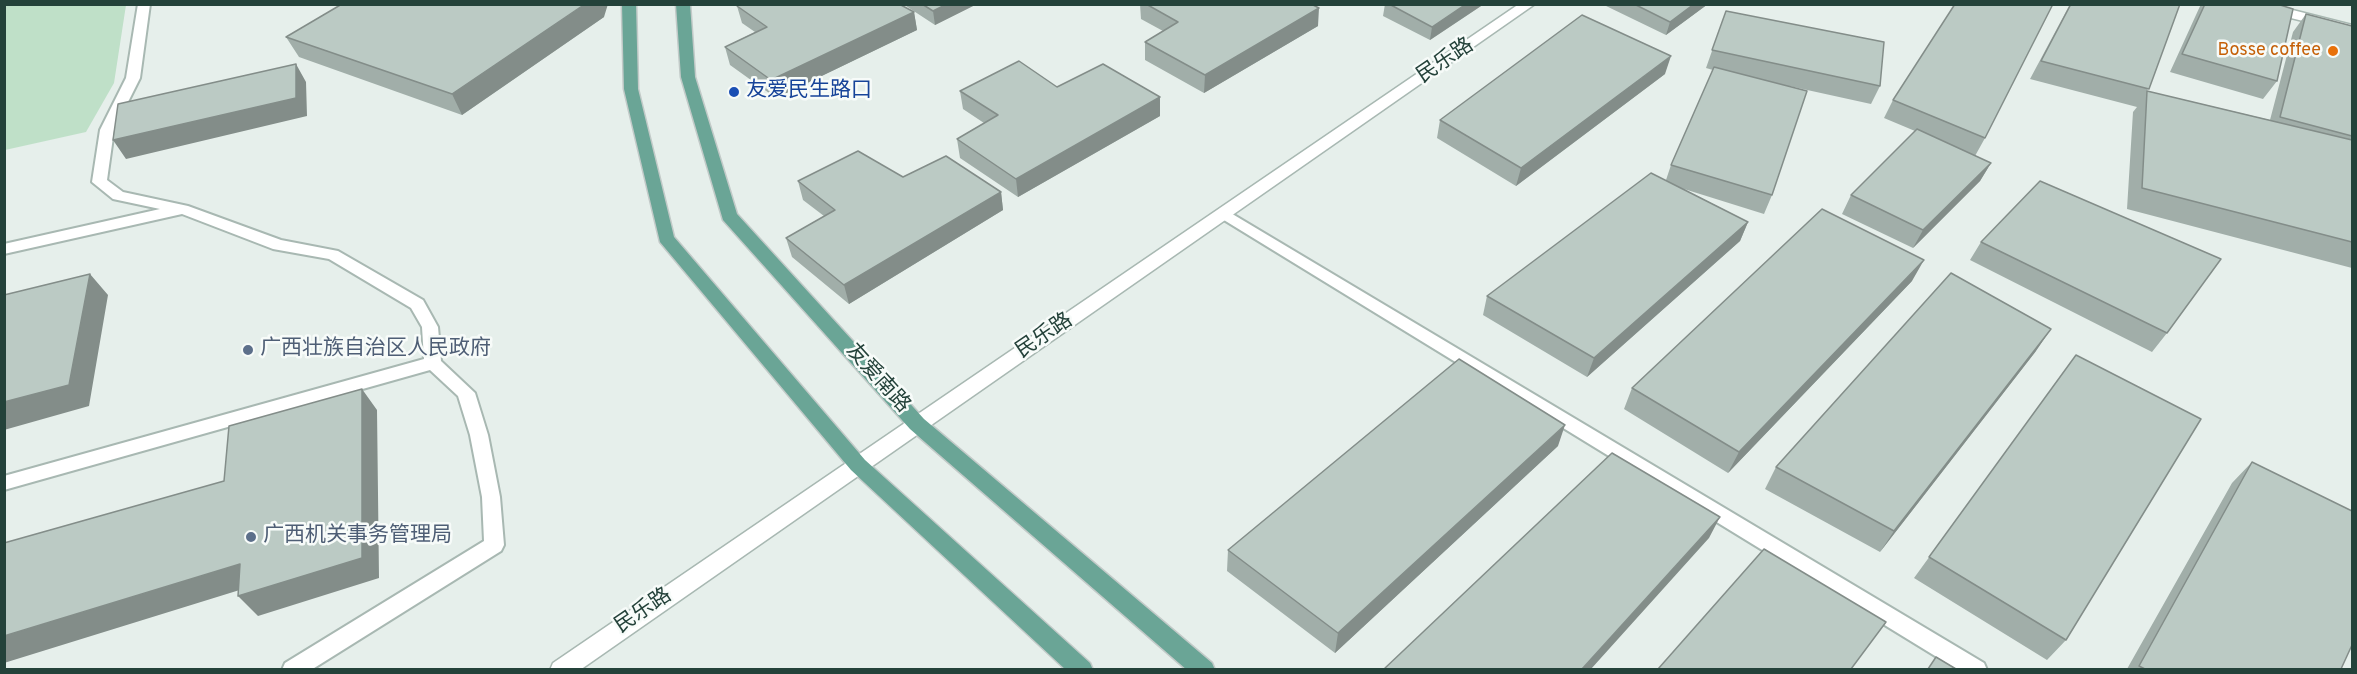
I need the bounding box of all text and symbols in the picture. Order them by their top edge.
street label: 民乐路 [1413,34,1479,90]
place label: Bosse coffee [2218,40,2321,62]
marker: Bosse coffee [2326,44,2340,58]
place label: 友爱民生路口 [746,79,872,105]
marker: 友爱民生路口 [727,85,741,99]
street label: 民乐路 [1012,309,1078,365]
place label: 广西壮族自治区人民政府 [260,337,491,363]
street label: 友爱南路 [840,339,914,419]
marker: 广西壮族自治区人民政府 [241,343,255,357]
place label: 广西机关事务管理局 [263,524,452,550]
marker: 广西机关事务管理局 [244,530,258,544]
street label: 民乐路 [611,584,677,640]

